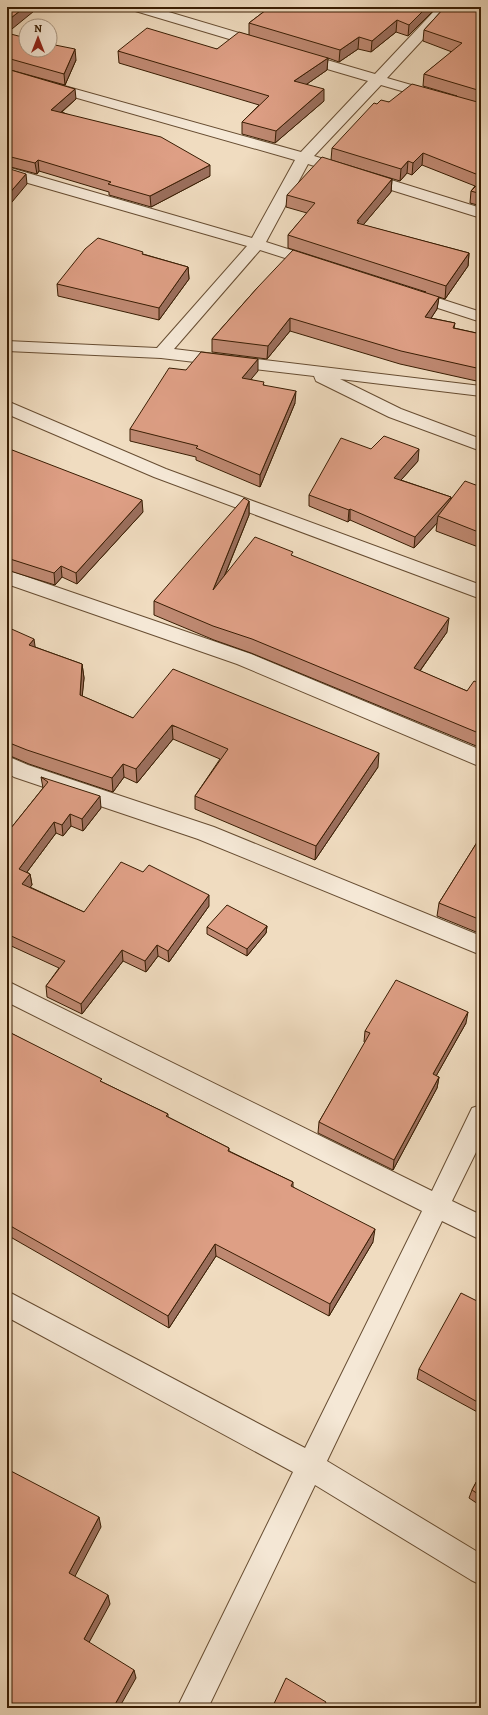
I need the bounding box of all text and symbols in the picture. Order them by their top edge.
north arrow [18,18,58,58]
text: N [34,21,42,36]

